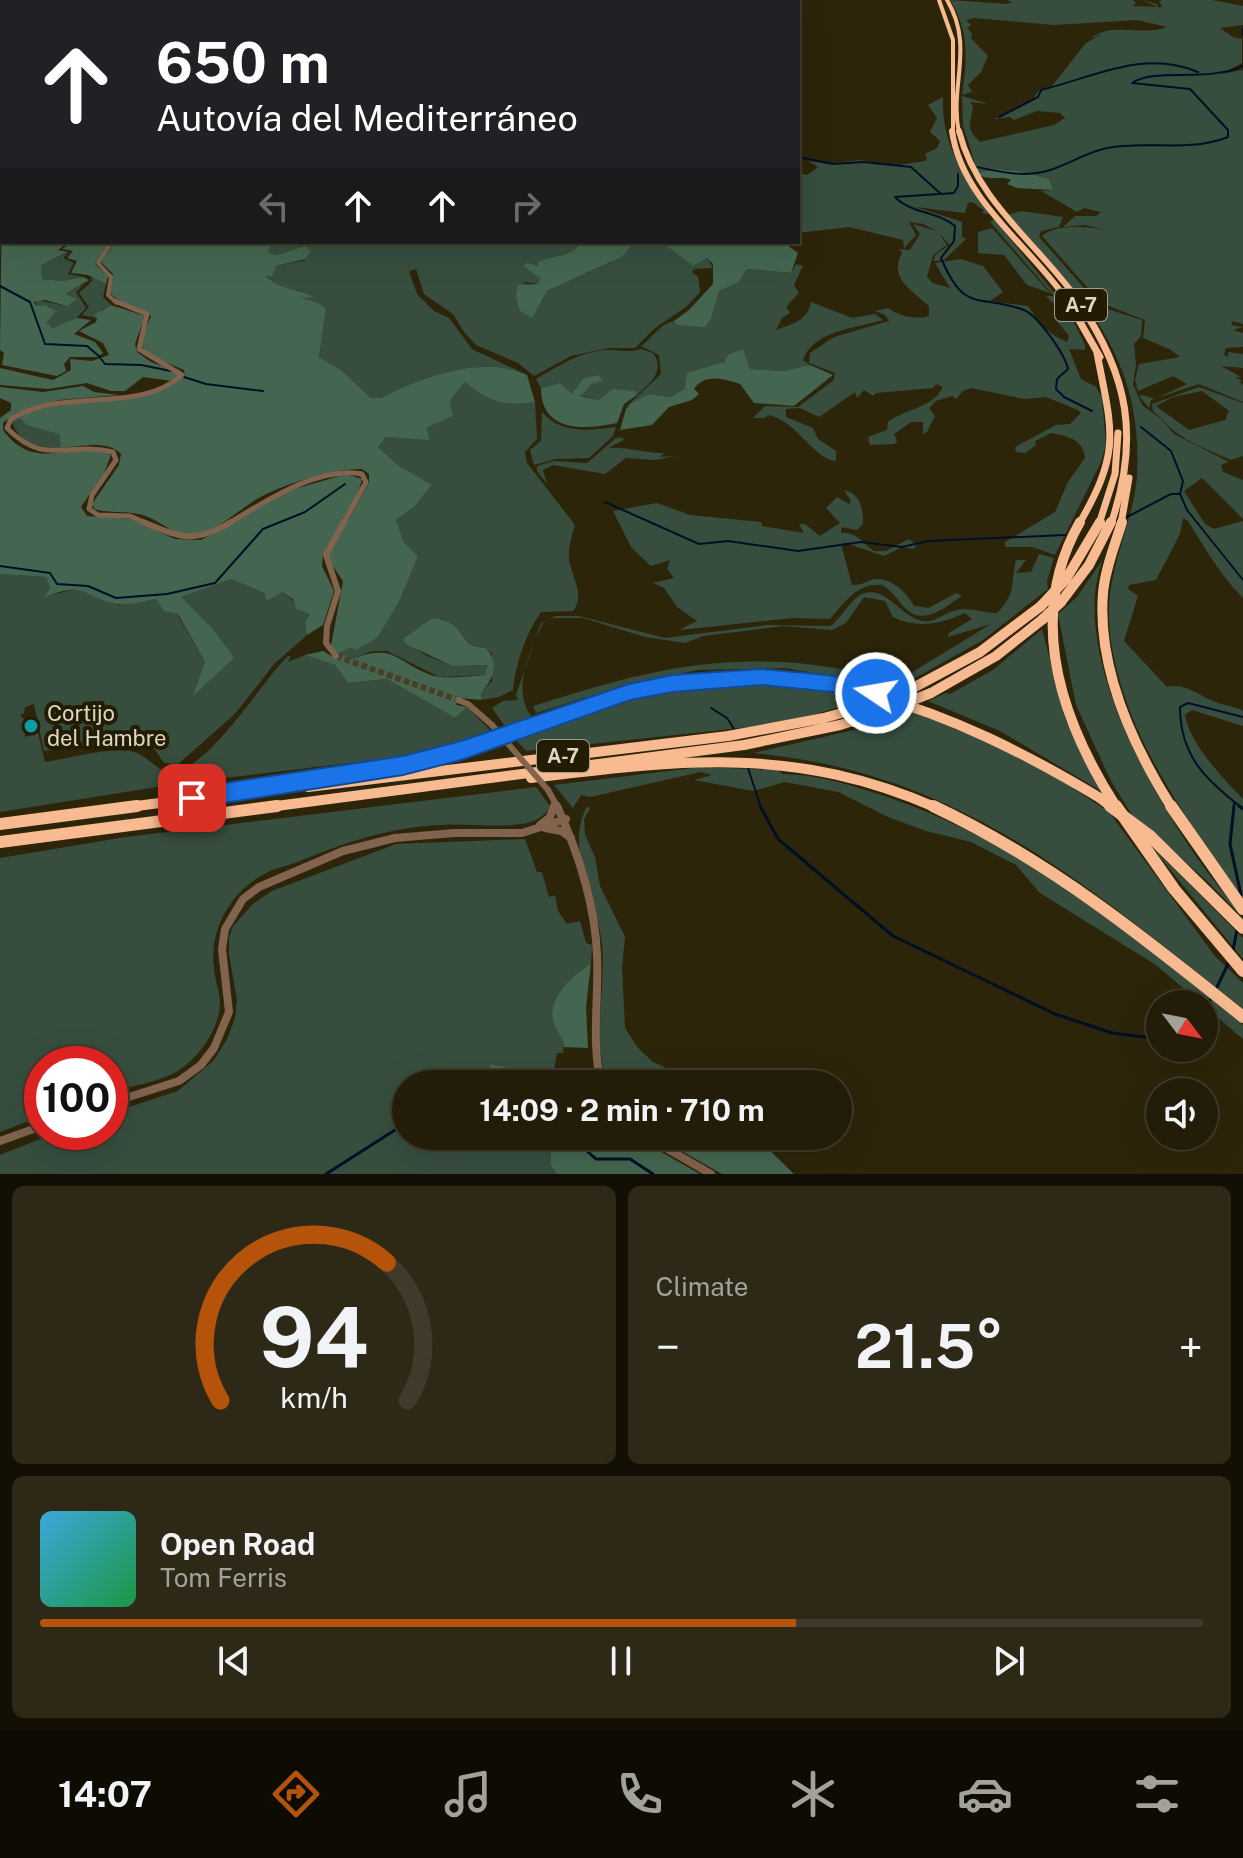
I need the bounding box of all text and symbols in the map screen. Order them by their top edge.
text: 650 m [156,30,330,96]
icon: ahead [24,32,128,136]
text: Autovía del Mediterráneo [156,97,578,139]
icon: left [252,184,296,228]
icon: ahead [336,184,380,228]
icon: ahead [420,184,464,228]
icon: right [504,184,548,228]
road number: A-7 [1055,289,1107,321]
position arrow [834,651,918,735]
place label: Cortijo del Hambre [47,700,167,751]
marker: Cortijo del Hambre [22,717,40,735]
road number: A-7 [537,740,589,772]
pin [158,764,226,832]
icon: arrive [170,776,214,820]
north arrow [1146,990,1218,1062]
map controls [1146,990,1218,1150]
speed limit sign: 100 [24,1046,128,1150]
button: sound [1146,1078,1218,1150]
text: 14:09 · 2 min · 710 m [479,1092,765,1128]
text: Climate [656,1271,749,1302]
text: 94 [259,1288,368,1386]
text: 21.5° [855,1311,1004,1382]
text: − [656,1321,680,1373]
text: + [1179,1321,1203,1373]
text: km/h [280,1381,347,1414]
text: Open Road [160,1526,315,1562]
text: Tom Ferris [160,1562,287,1593]
icon: previous [212,1639,256,1683]
icon: pause [599,1639,643,1683]
icon: next [987,1639,1031,1683]
icon: directions [268,1766,324,1822]
icon: music [440,1766,496,1822]
icon: phone [612,1766,668,1822]
icon: climate [785,1766,841,1822]
icon: car [957,1766,1013,1822]
icon: filters [1129,1766,1185,1822]
text: 14:07 [58,1773,152,1815]

